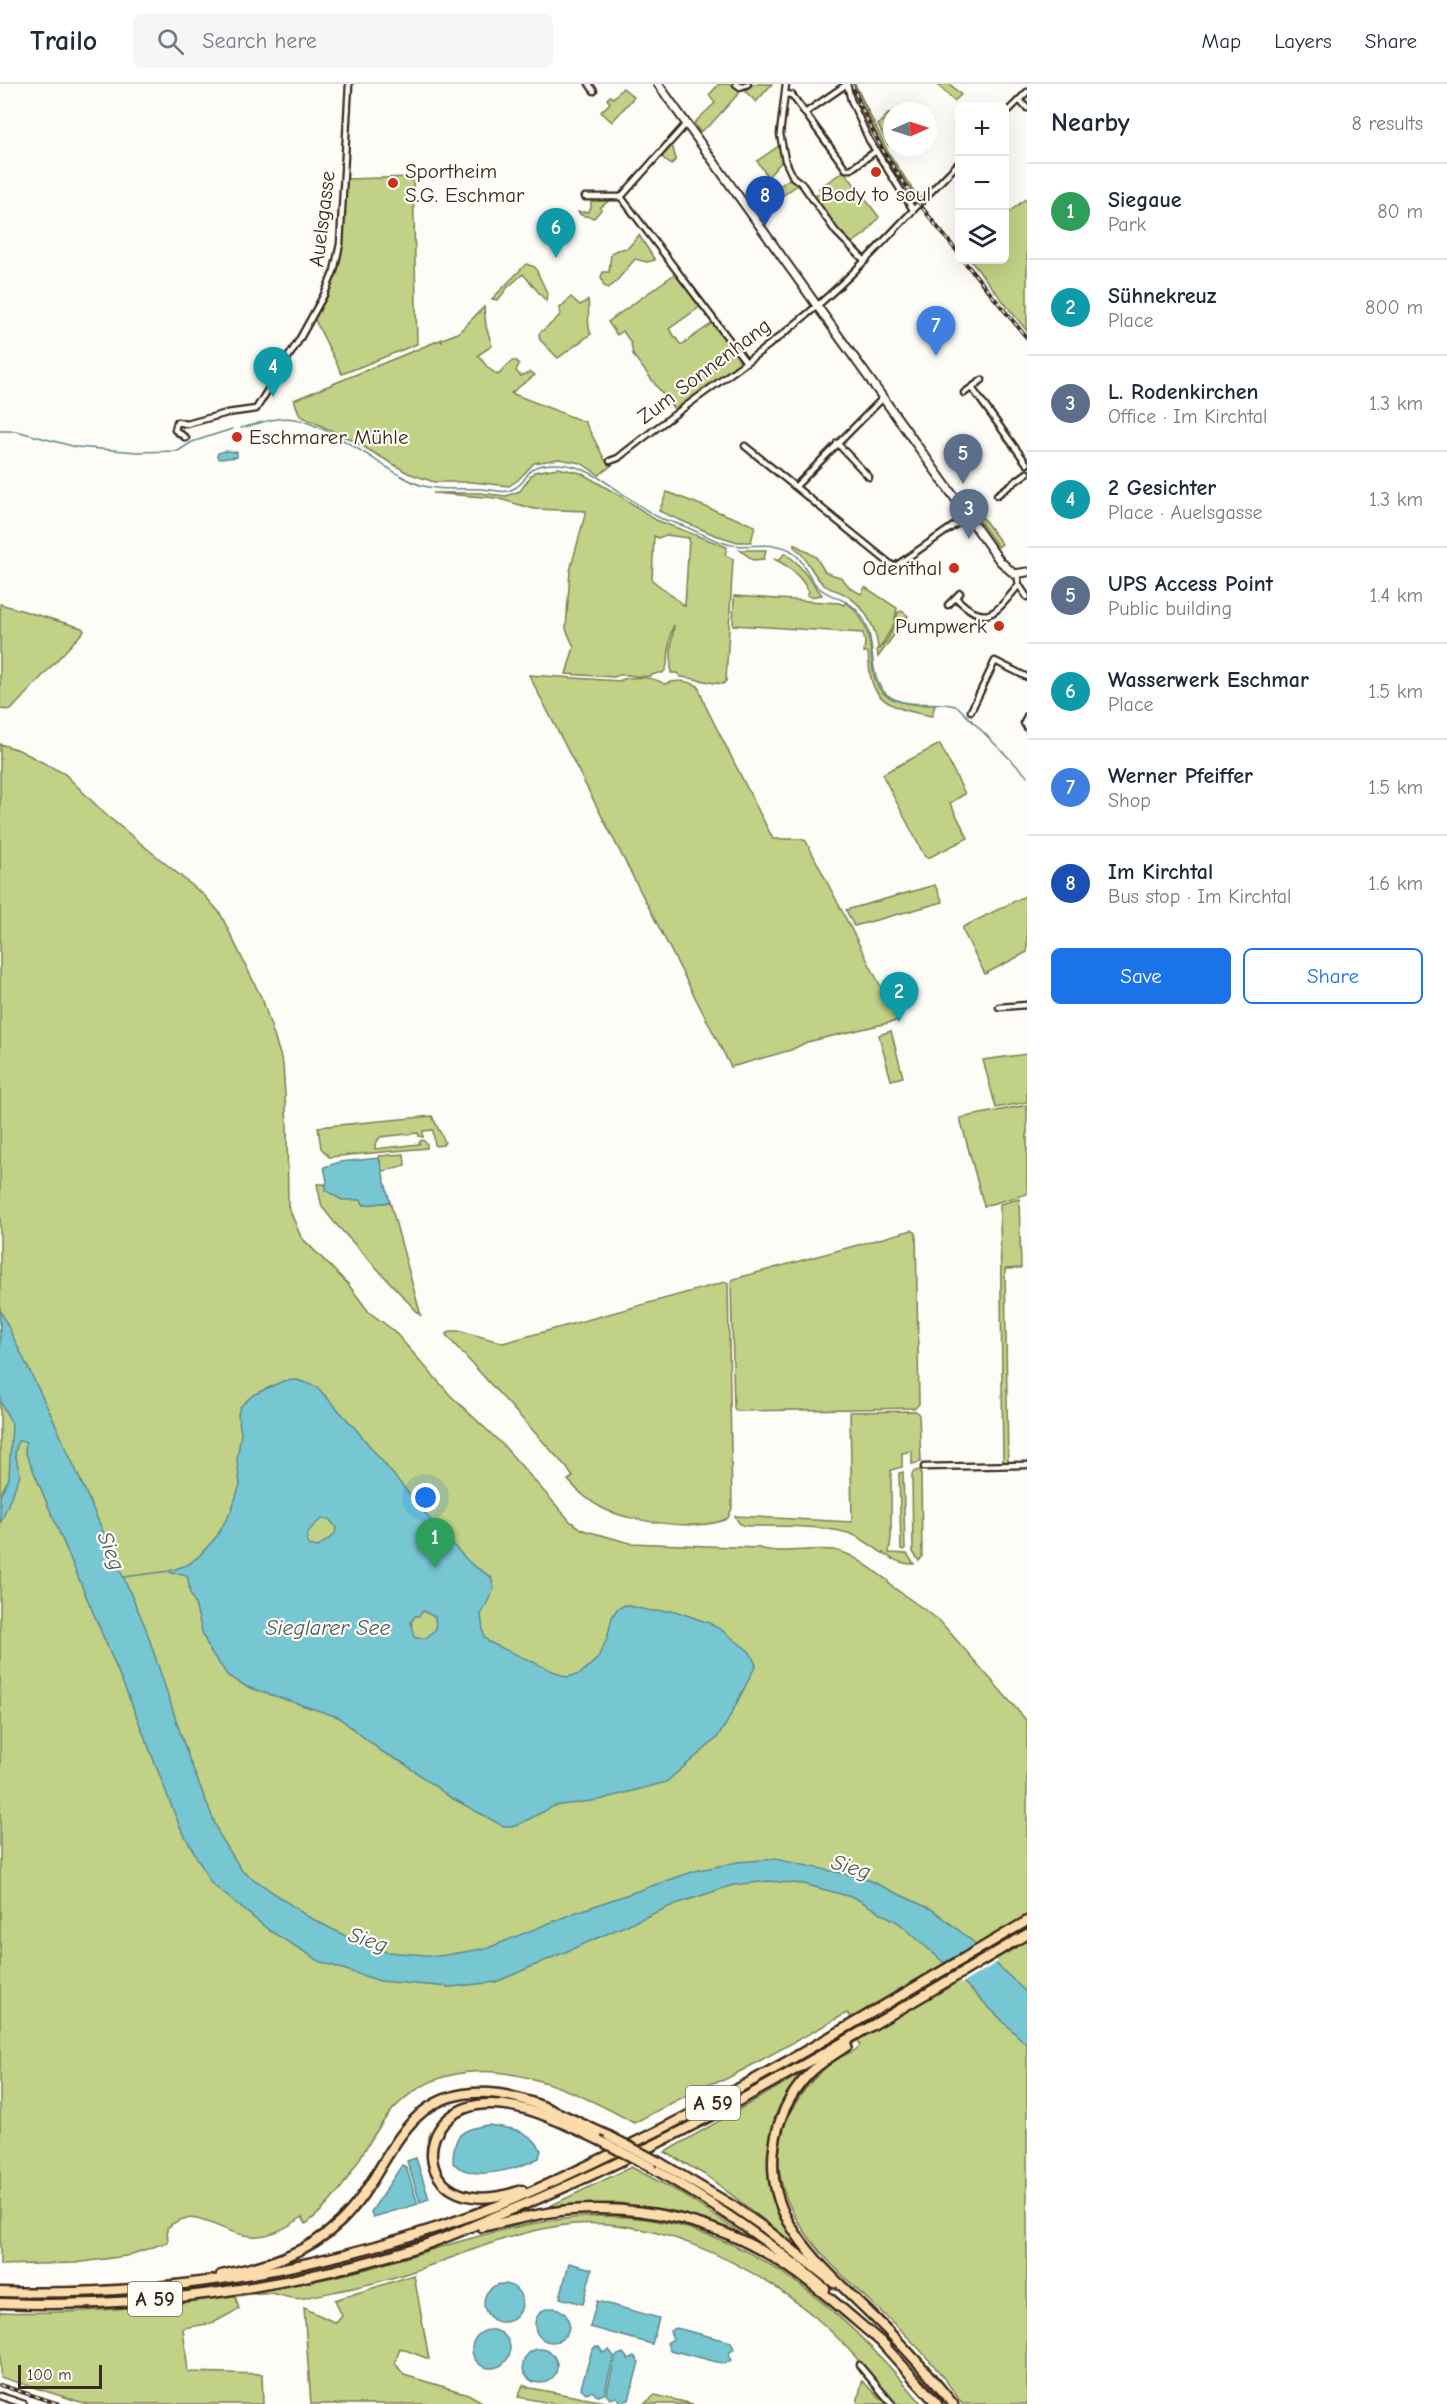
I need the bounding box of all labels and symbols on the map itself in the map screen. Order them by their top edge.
north arrow [883,102,937,156]
place label: Sportheim S.G. Eschmar [405,159,525,207]
marker: Body to soul [869,165,883,179]
street label: Auelsgasse [304,170,340,268]
marker: Sportheim S.G. Eschmar [386,176,400,190]
pin: 8 [746,176,784,226]
place label: Body to soul [821,182,931,206]
pin: 6 [536,208,576,258]
pin: 7 [916,306,956,356]
street label: Zum Sonnenhang [633,313,775,429]
pin: 4 [254,348,292,397]
place label: Eschmarer Mühle [249,425,408,449]
marker: Eschmarer Mühle [230,430,244,444]
pin: 5 [944,434,982,484]
pin: 3 [950,490,988,539]
place label: Odenthal [863,556,942,580]
marker: Odenthal [947,561,961,575]
place label: Pumpwerk [895,614,987,638]
marker: Pumpwerk [992,619,1006,633]
pin: 2 [880,972,918,1022]
your location [411,1483,440,1512]
pin: 1 [416,1518,454,1568]
water label: Sieg [92,1528,130,1574]
water label: Sieglarer See [265,1615,391,1641]
water label: Sieg [828,1849,874,1885]
water label: Sieg [345,1922,391,1958]
road number: A 59 [686,2086,740,2120]
road number: A 59 [128,2282,182,2316]
scale bar [18,2362,102,2390]

